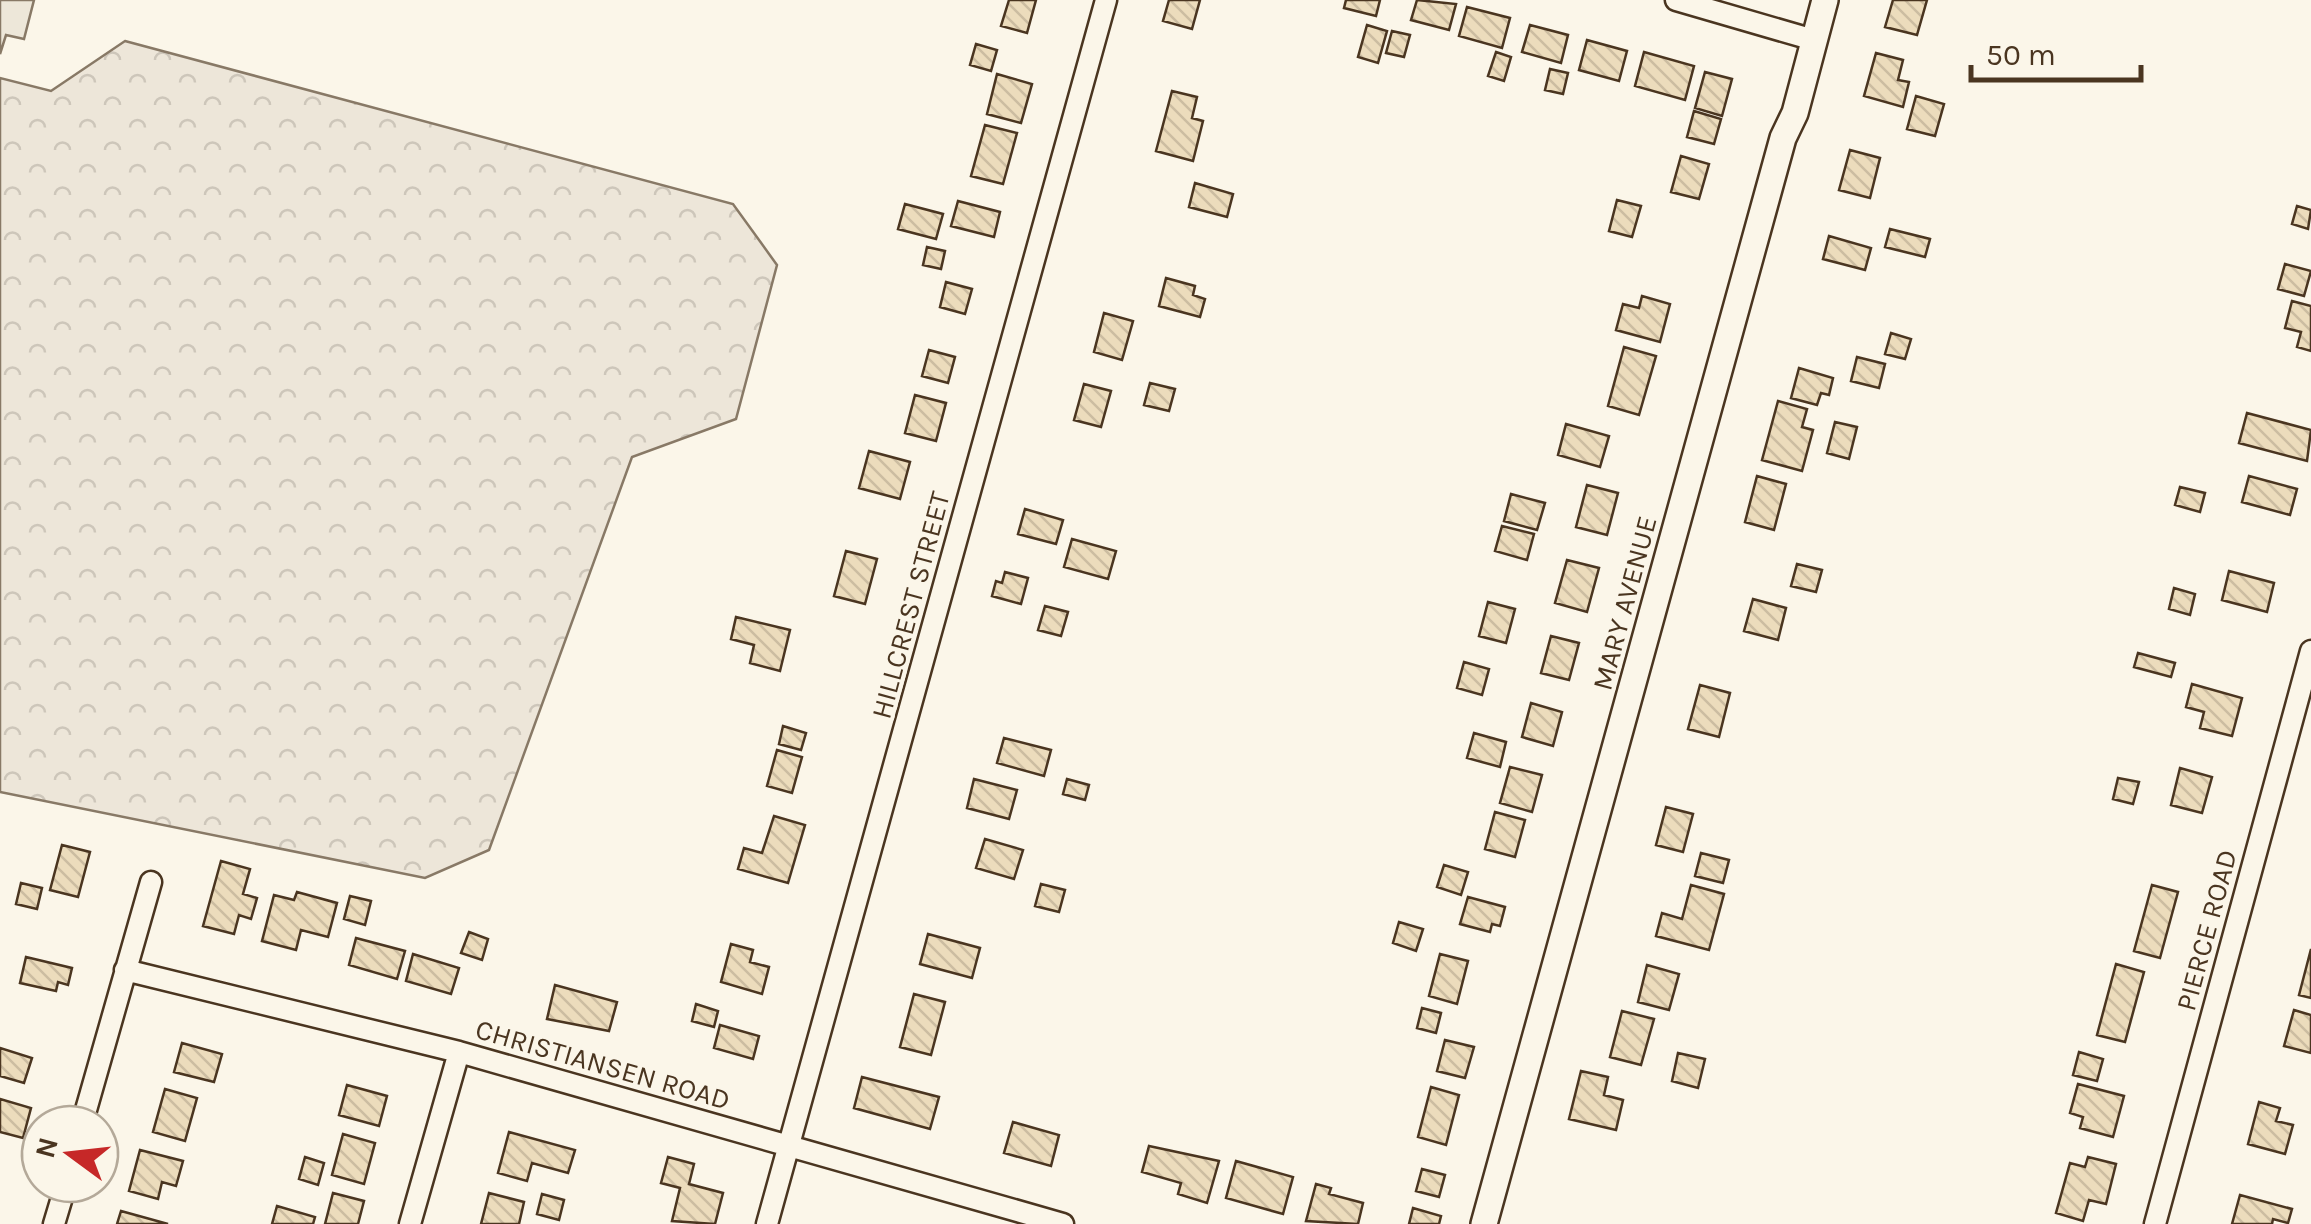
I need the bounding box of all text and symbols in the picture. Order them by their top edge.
scale bar [1971,20,2141,82]
text: 50 m [1986,37,2056,73]
street label: HILLCREST STREET [864,488,957,722]
street label: MARY AVENUE [1585,512,1664,694]
street label: PIERCE ROAD [2169,846,2244,1014]
street label: CHRISTIANSEN ROAD [472,1012,734,1117]
north arrow [20,1104,120,1204]
text: N [28,1134,65,1162]

